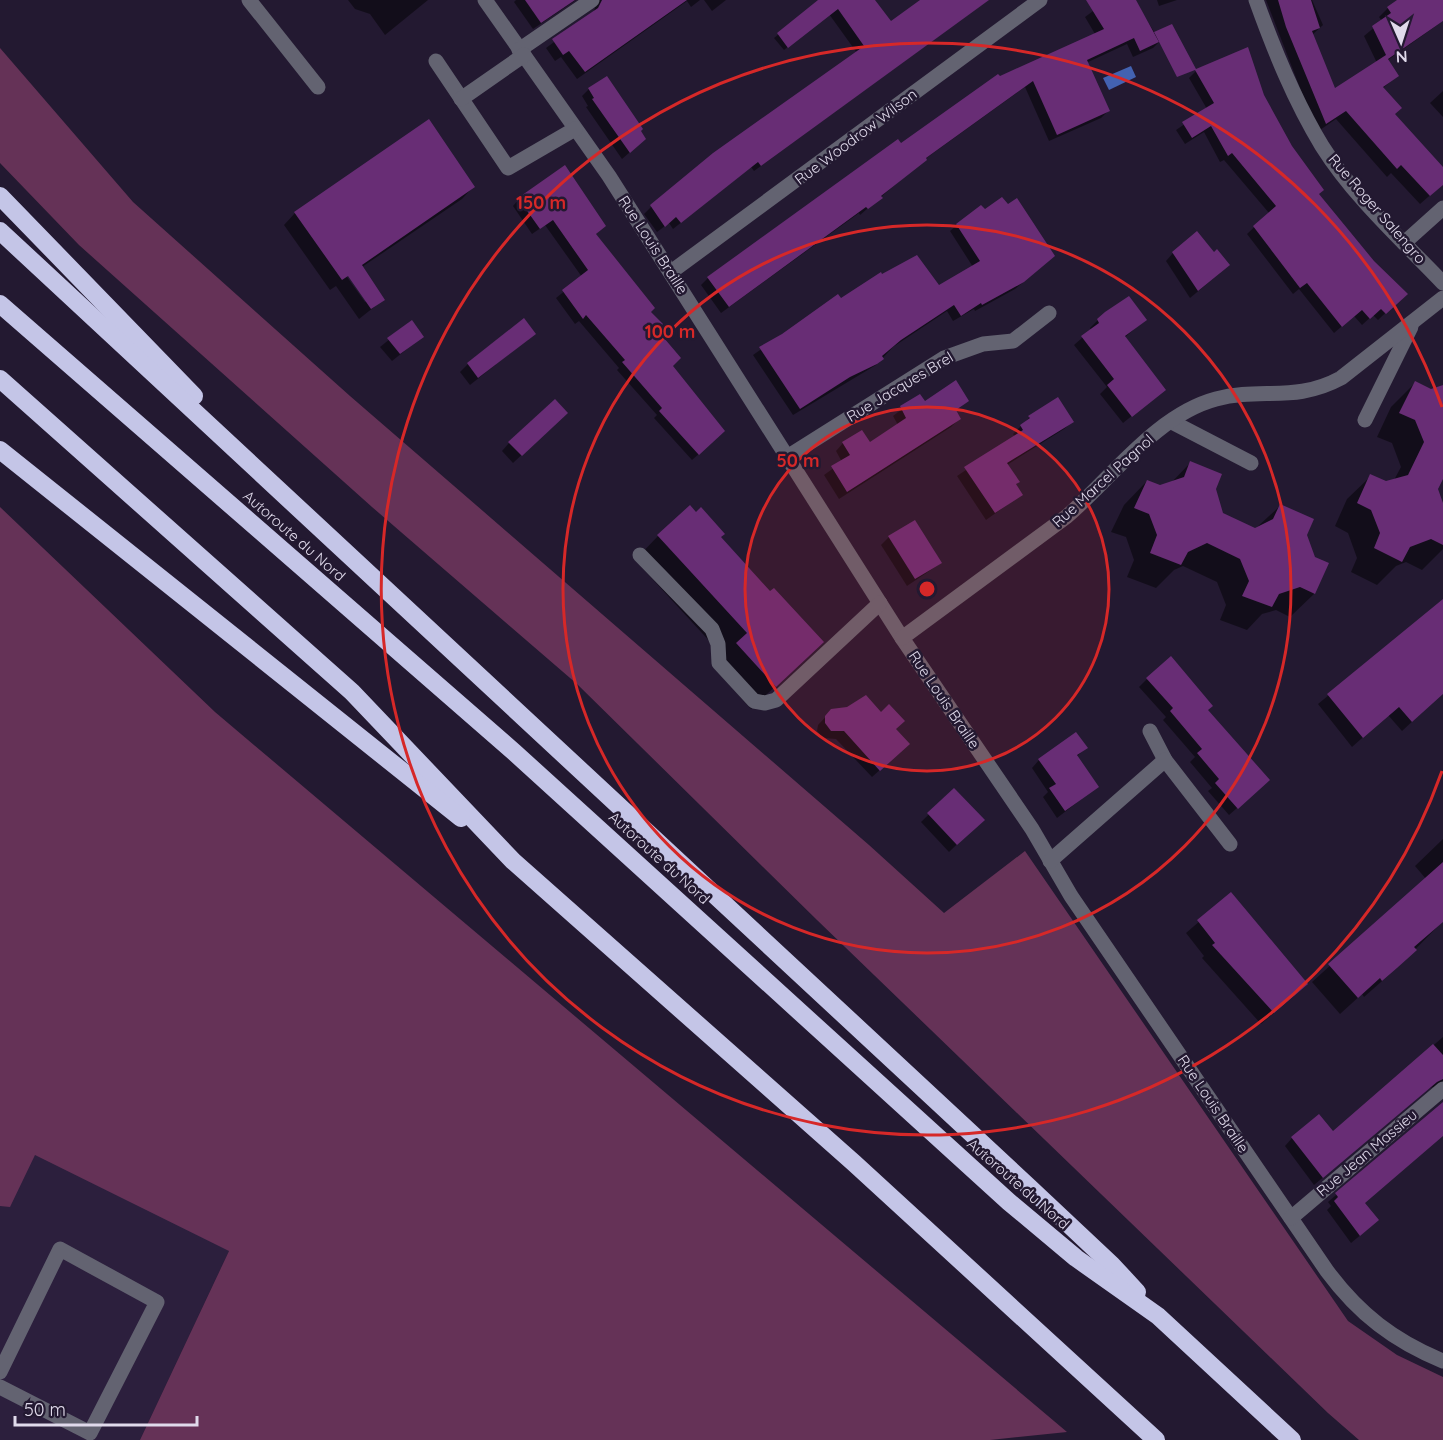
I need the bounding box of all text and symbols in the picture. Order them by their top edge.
north arrow [1371,12,1431,72]
text: N [1395,47,1408,67]
street label: Rue Woodrow Wilson [791,84,921,189]
street label: Rue Roger Salengro [1325,150,1430,267]
text: 150 m [516,191,566,214]
street label: Rue Louis Braille [614,192,692,298]
text: 100 m [645,320,695,343]
street label: Rue Jacques Brel [843,347,956,426]
street label: Rue Marcel Pagnol [1048,430,1157,531]
text: 50 m [776,449,820,472]
street label: Autoroute du Nord [239,486,349,585]
centre of rings [917,579,937,599]
street label: Rue Louis Braille [905,647,984,752]
street label: Autoroute du Nord [605,807,714,908]
street label: Rue Louis Braille [1174,1051,1253,1156]
street label: Rue Jean Massieu [1312,1105,1421,1200]
street label: Autoroute du Nord [963,1134,1073,1233]
scale bar [15,1389,196,1427]
text: 50 m [24,1398,66,1421]

